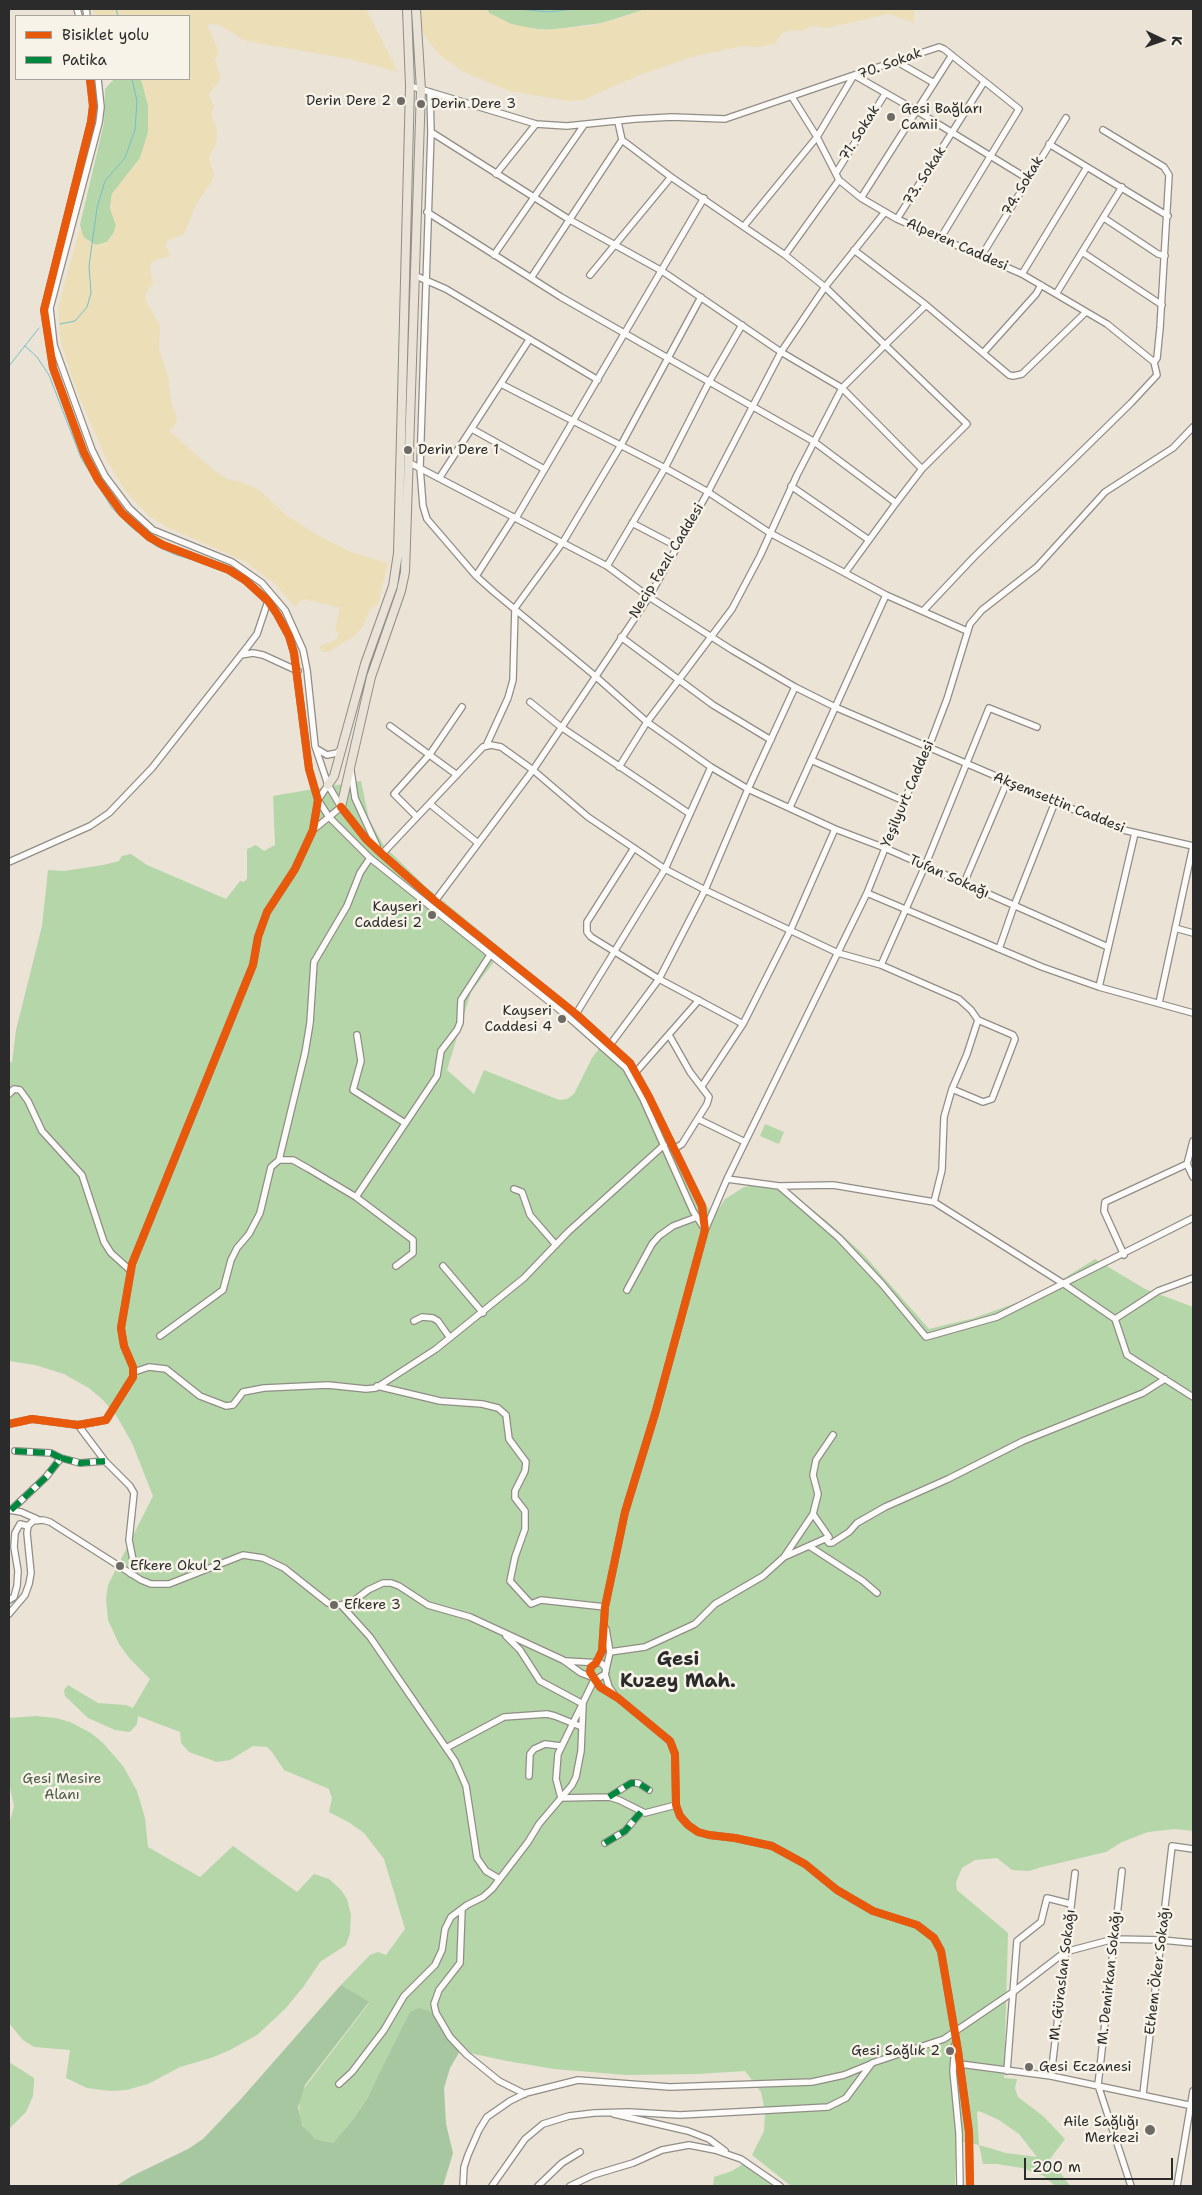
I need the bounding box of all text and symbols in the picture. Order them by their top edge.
legend [15,15,190,80]
north arrow [1137,15,1187,65]
text: Bisiklet yolu [62,25,149,45]
text: K [1168,36,1186,46]
street label: 70. Sokak [856,45,924,83]
text: Patika [62,50,107,70]
place label: Derin Dere 2 [306,93,391,109]
marker: Derin Dere 2 [395,95,407,107]
place label: Derin Dere 3 [431,96,516,112]
marker: Derin Dere 3 [415,98,427,110]
place label: Gesi Bağları Camii [901,101,983,134]
street label: 71. Sokak [836,102,884,164]
marker: Gesi Bağları Camii [885,111,897,123]
street label: 73. Sokak [900,143,950,209]
street label: 74. Sokak [999,153,1047,219]
street label: Alperen Caddesi [903,215,1011,275]
place label: Derin Dere 1 [418,442,499,458]
marker: Derin Dere 1 [402,444,414,456]
street label: Necip Fazıl Caddesi [626,501,708,621]
street label: Yeşilyurt Caddesi [878,738,938,850]
street label: Akşemsettin Caddesi [991,769,1127,837]
street label: Tufan Sokağı [906,852,992,902]
place label: Kayseri Caddesi 2 [355,899,422,932]
marker: Kayseri Caddesi 2 [426,909,438,921]
place label: Kayseri Caddesi 4 [485,1003,552,1036]
marker: Kayseri Caddesi 4 [556,1013,568,1025]
place label: Efkere Okul 2 [130,1558,222,1574]
marker: Efkere Okul 2 [114,1560,126,1572]
place label: Efkere 3 [344,1597,401,1613]
marker: Efkere 3 [328,1599,340,1611]
district label: Gesi Kuzey Mah. [620,1649,736,1693]
park label: Gesi Mesire Alanı [23,1771,101,1804]
street label: Ethem Öker Sokağı [1142,1906,1174,2036]
street label: M. Güraslan Sokağı [1047,1908,1079,2042]
street label: M. Demirkan Sokağı [1095,1910,1125,2046]
place label: Gesi Sağlık 2 [851,2043,940,2059]
marker: Gesi Sağlık 2 [944,2045,956,2057]
place label: Gesi Eczanesi [1039,2059,1132,2075]
marker: Gesi Eczanesi [1023,2061,1035,2073]
place label: Aile Sağlığı Merkezi [1063,2114,1139,2146]
marker: Aile Sağlığı Merkezi [1143,2123,1157,2137]
scale bar [1027,2148,1176,2180]
text: 200 m [1032,2157,1081,2177]

